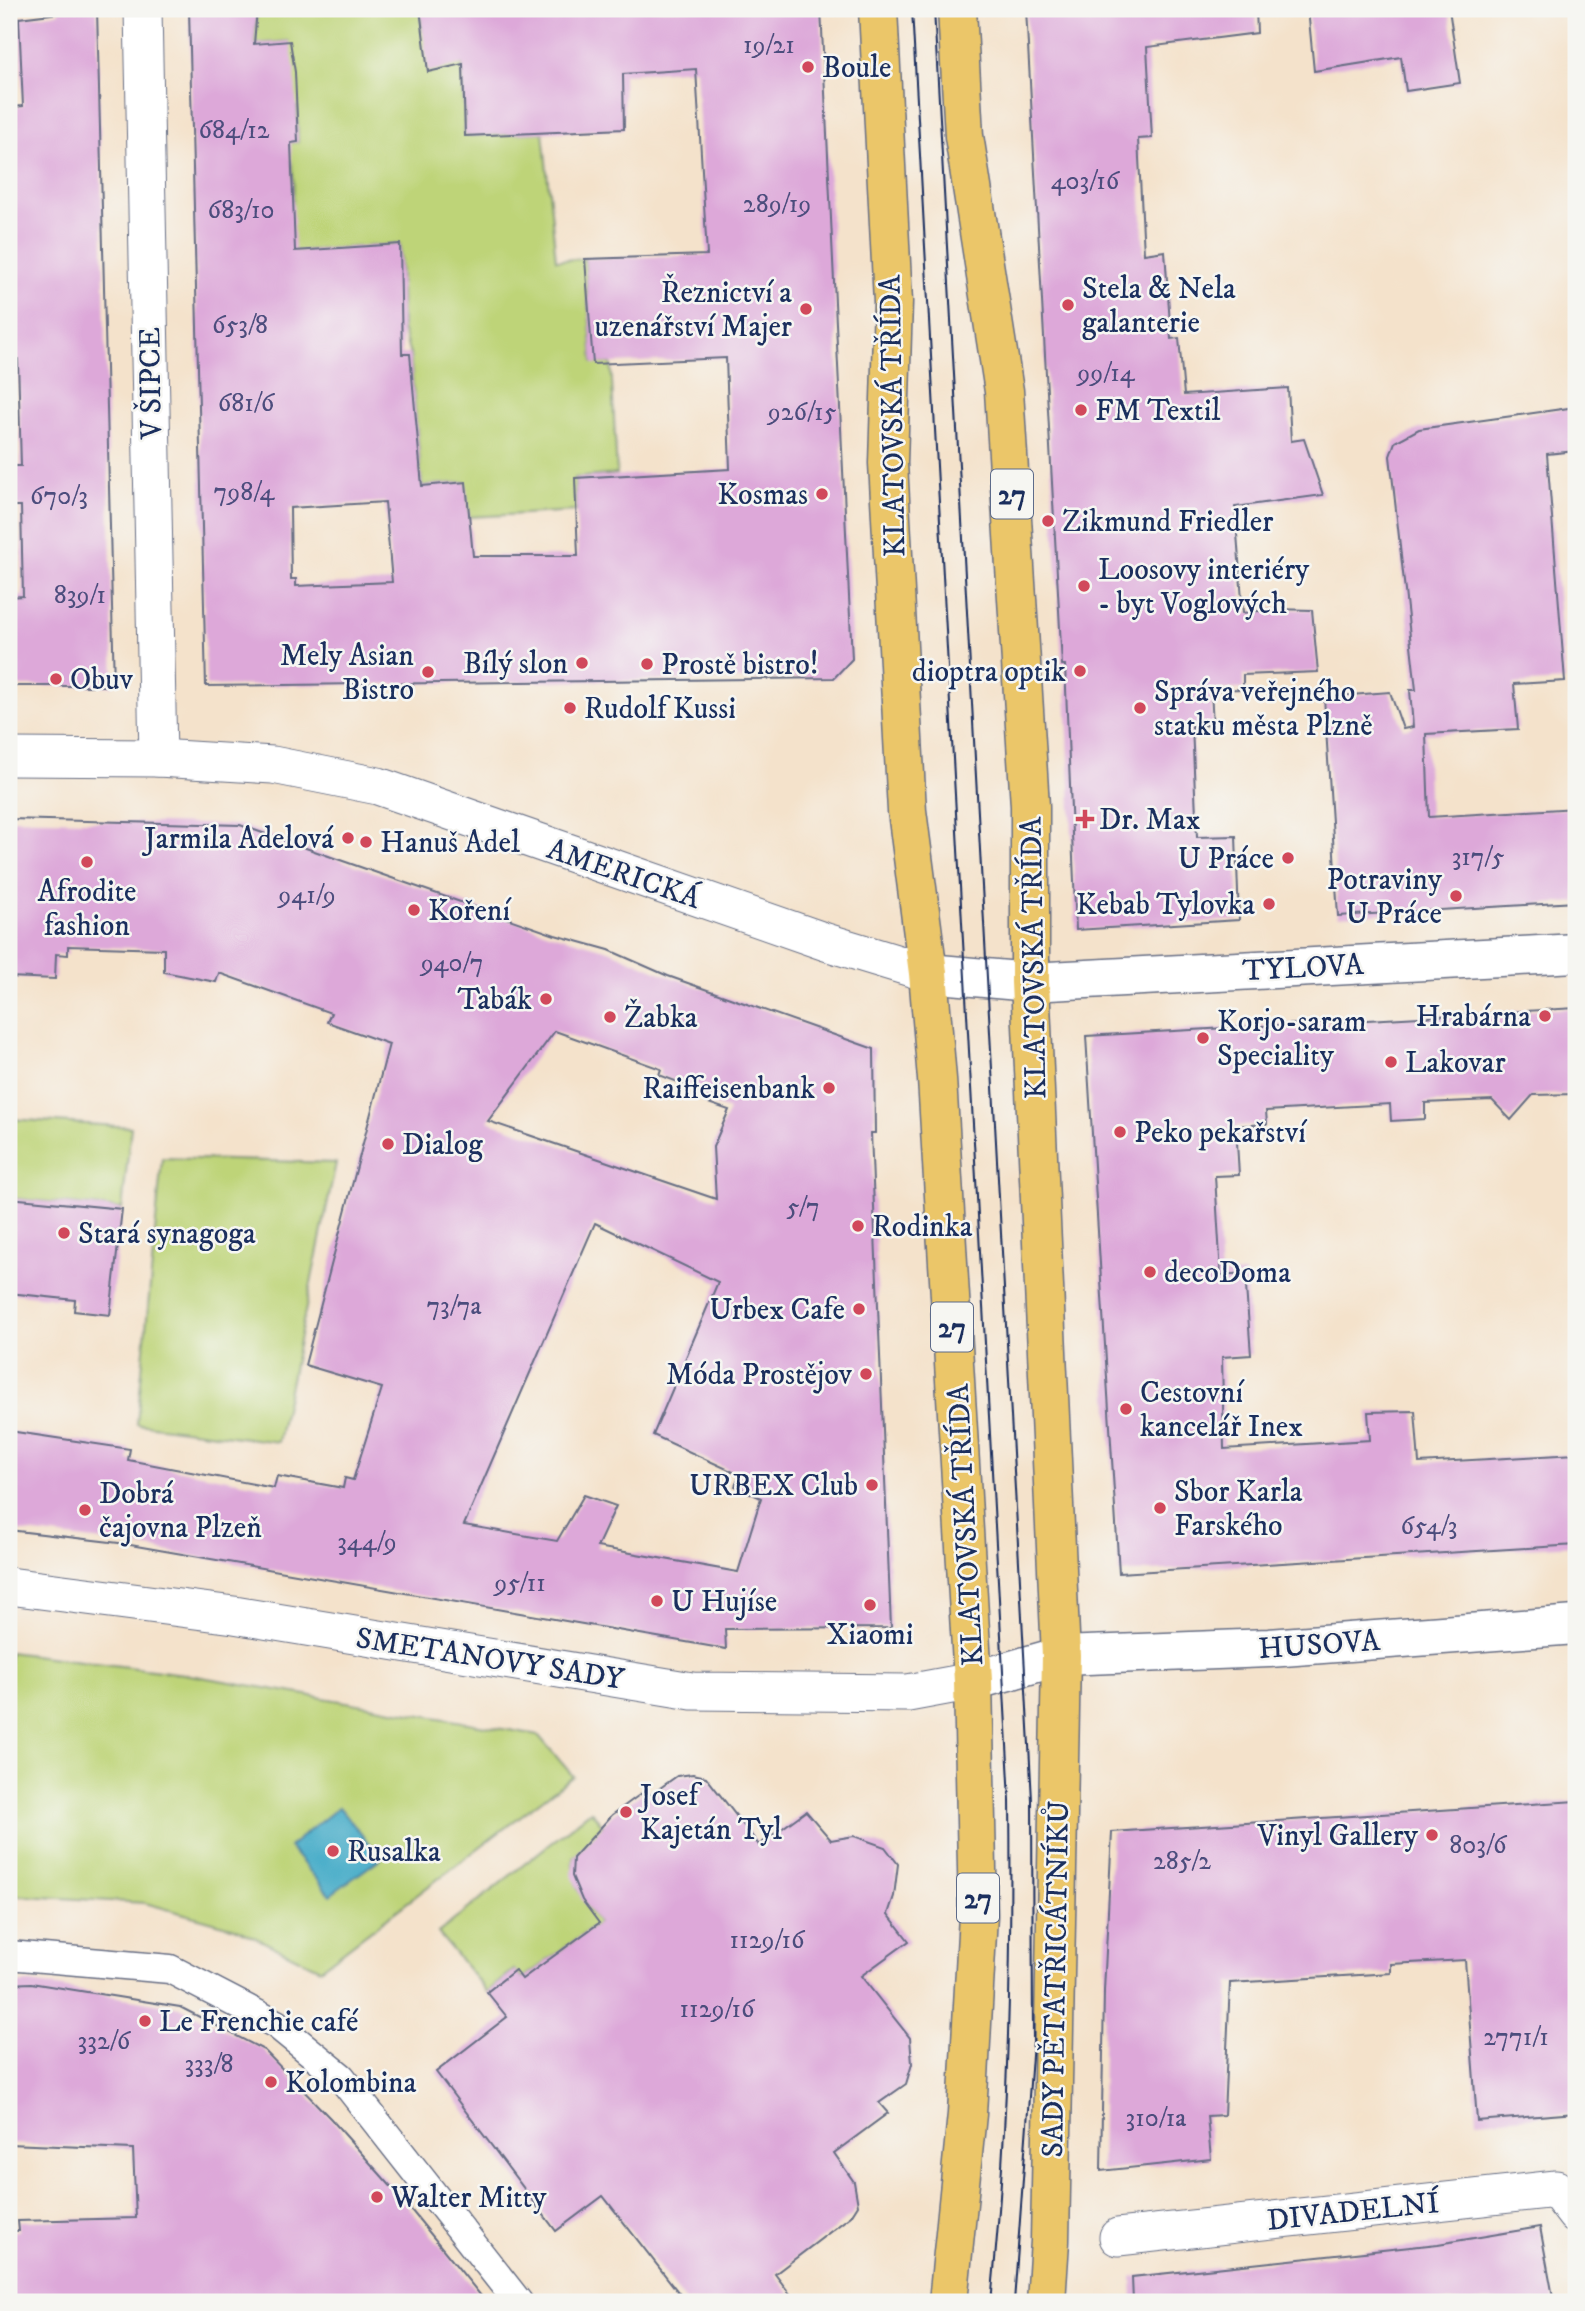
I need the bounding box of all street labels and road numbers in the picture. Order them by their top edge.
street label: KLATOVSKÁ TŘÍDA [871,273,914,558]
street label: V ŠIPCE [130,327,171,440]
road number: 27 [991,470,1033,518]
street label: KLATOVSKÁ TŘÍDA [1012,815,1055,1100]
street label: AMERICKÁ [542,829,707,918]
street label: TYLOVA [1242,947,1366,990]
road number: 27 [931,1302,973,1352]
street label: KLATOVSKÁ TŘÍDA [939,1382,992,1667]
street label: SMETANOVY SADY [353,1620,627,1699]
street label: HUSOVA [1257,1623,1382,1668]
street label: SADY PĚTATŘICÁTNÍKŮ [1033,1800,1078,2158]
road number: 27 [957,1874,999,1923]
street label: DIVADELNÍ [1265,2183,1443,2240]

